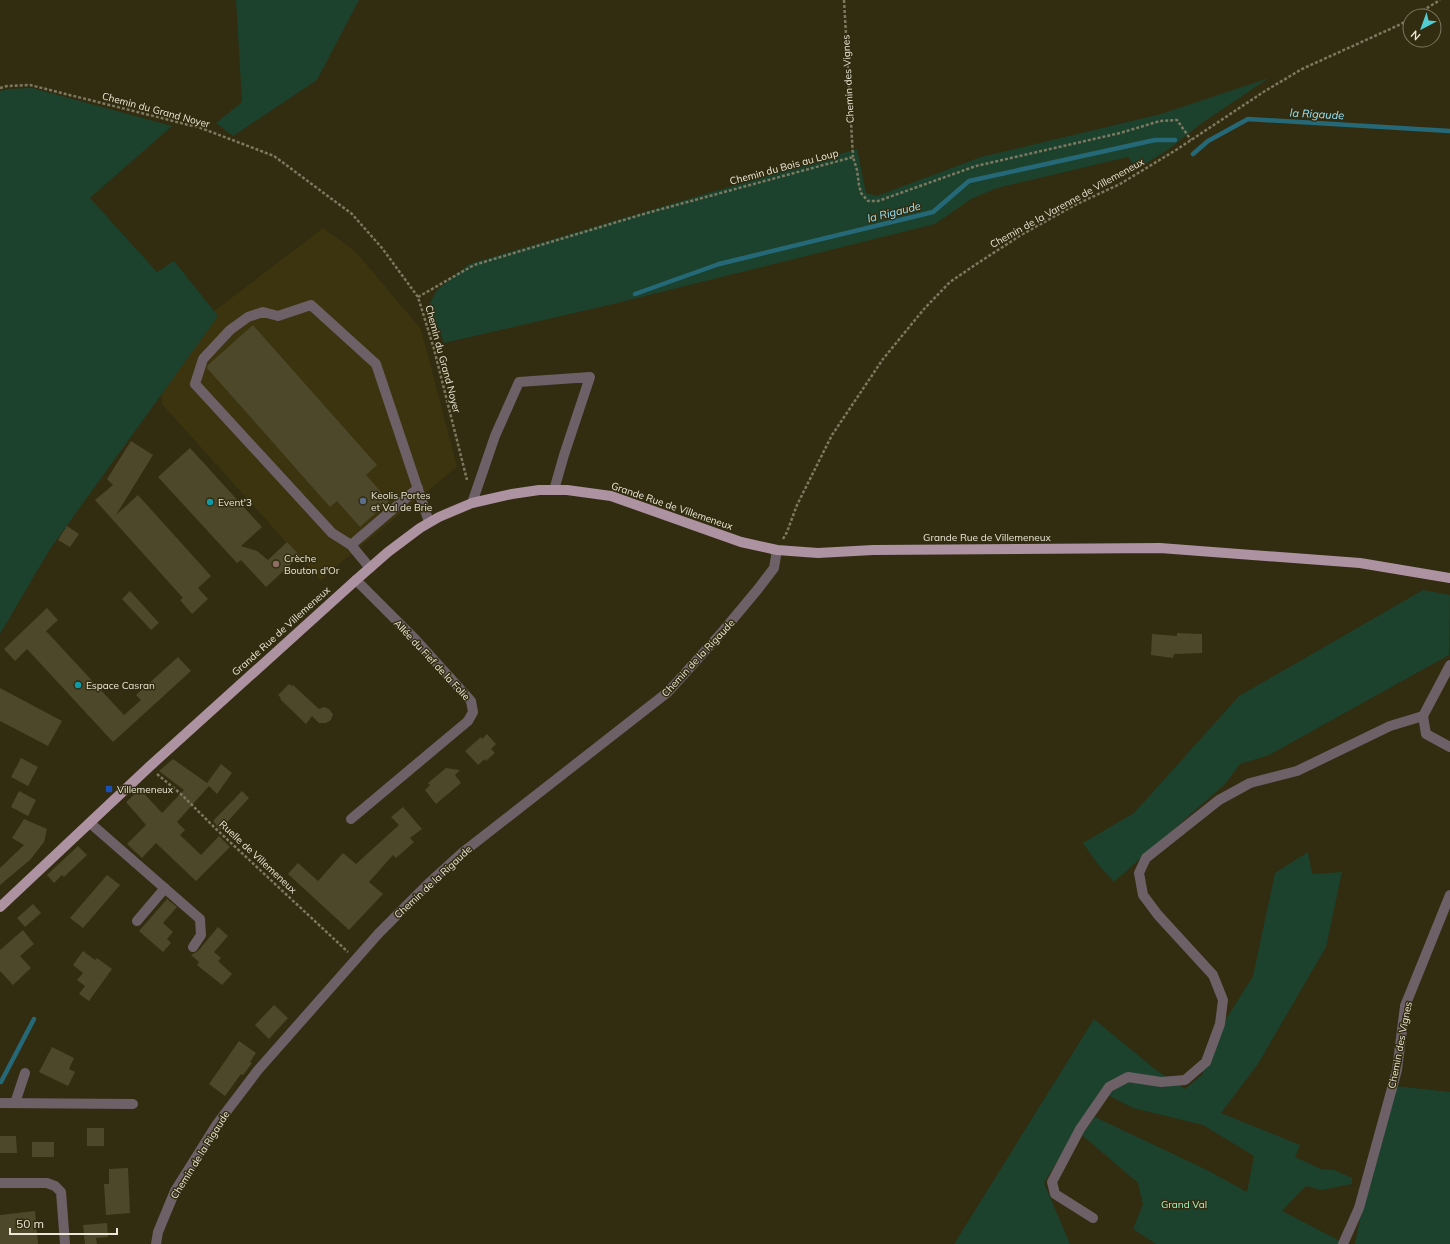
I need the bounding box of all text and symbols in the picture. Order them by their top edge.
north arrow [1402,8,1442,48]
text: N [1408,28,1423,44]
street label: Chemin des Vignes [839,34,857,123]
street label: Chemin du Grand Noyer [101,89,212,131]
water label: la Rigaude [1289,106,1345,122]
street label: Chemin du Bois au Loup [728,146,840,188]
street label: Chemin de la Varenne de Villemeneux [988,155,1147,251]
water label: la Rigaude [866,199,922,225]
street label: Chemin du Grand Noyer [422,304,464,415]
street label: Grande Rue de Villemeneux [609,479,735,533]
place label: Keolis Portes et Val de Brie [371,489,432,514]
place label: Event'3 [218,496,252,509]
marker: Keolis Portes et Val de Brie [358,496,368,506]
marker: Event'3 [205,497,215,507]
street label: Grande Rue de Villemeneux [923,531,1052,544]
place label: Crèche Bouton d'Or [284,552,340,577]
marker: Crèche Bouton d'Or [271,559,281,569]
street label: Grande Rue de Villemeneux [229,583,333,679]
street label: Allée du Fief de la Folie [391,617,473,703]
street label: Chemin de la Rigaude [659,617,737,699]
place label: Espace Casran [86,679,155,692]
marker: Espace Casran [73,680,83,690]
place label: Villemeneux [117,783,174,796]
marker: Villemeneux [104,784,114,794]
street label: Ruelle de Villemeneux [217,818,300,897]
street label: Chemin de la Rigaude [392,843,474,921]
street label: Chemin des Vignes [1385,1000,1415,1090]
street label: Chemin de la Rigaude [168,1109,232,1201]
park label: Grand Val [1161,1198,1207,1211]
scale bar [10,1210,117,1236]
text: 50 m [16,1216,44,1231]

